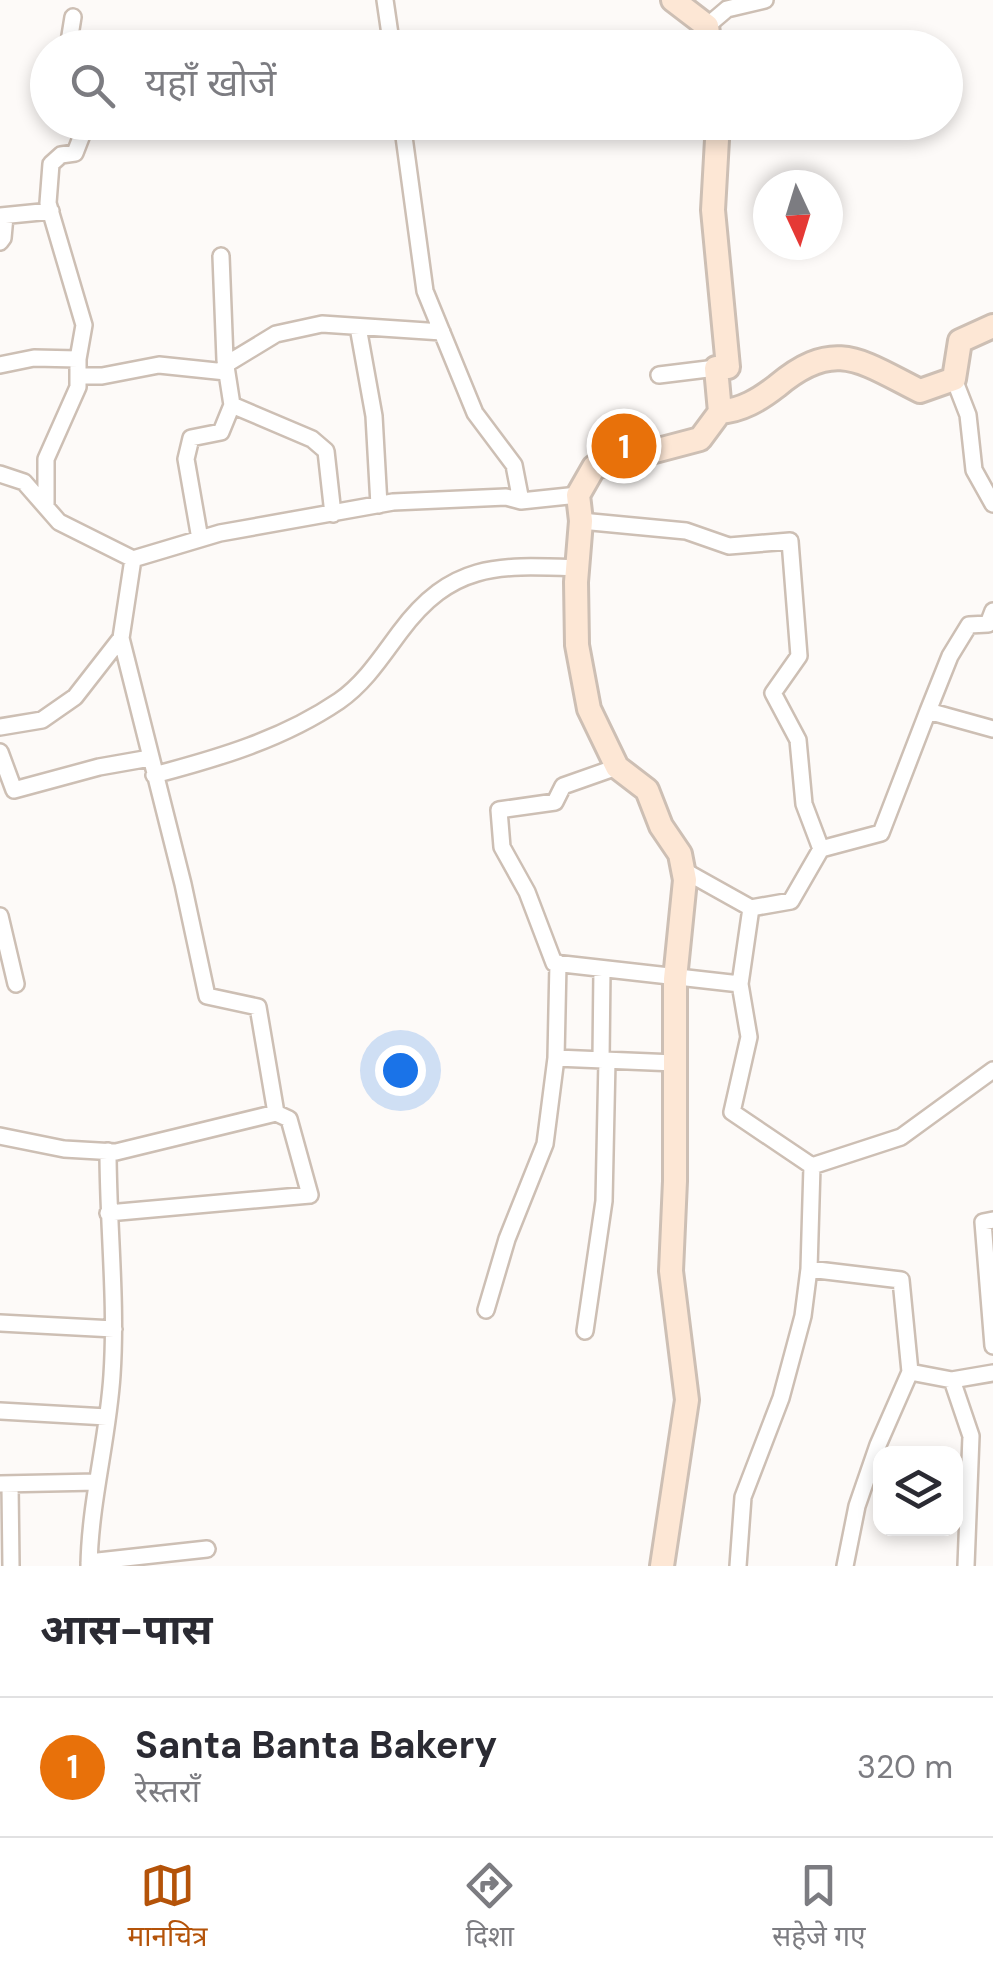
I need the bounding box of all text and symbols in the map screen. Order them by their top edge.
search box [30,30,963,140]
icon: search [65,58,120,113]
text: यहाँ खोजें [145,58,276,108]
north arrow [753,170,843,260]
pin: 1 [592,408,656,484]
your location [375,1045,426,1096]
map controls [873,1446,963,1536]
button: layers [873,1446,963,1536]
text: आस-पास [40,1602,213,1657]
text: Santa Banta Bakery [135,1720,497,1770]
text: 1 [67,1746,78,1788]
text: 320 m [857,1746,953,1788]
text: रेस्तराँ [135,1770,200,1812]
tab: मानचित्र [127,1858,207,1957]
tab: दिशा [462,1858,517,1957]
tab: सहेजे गए [772,1858,866,1957]

